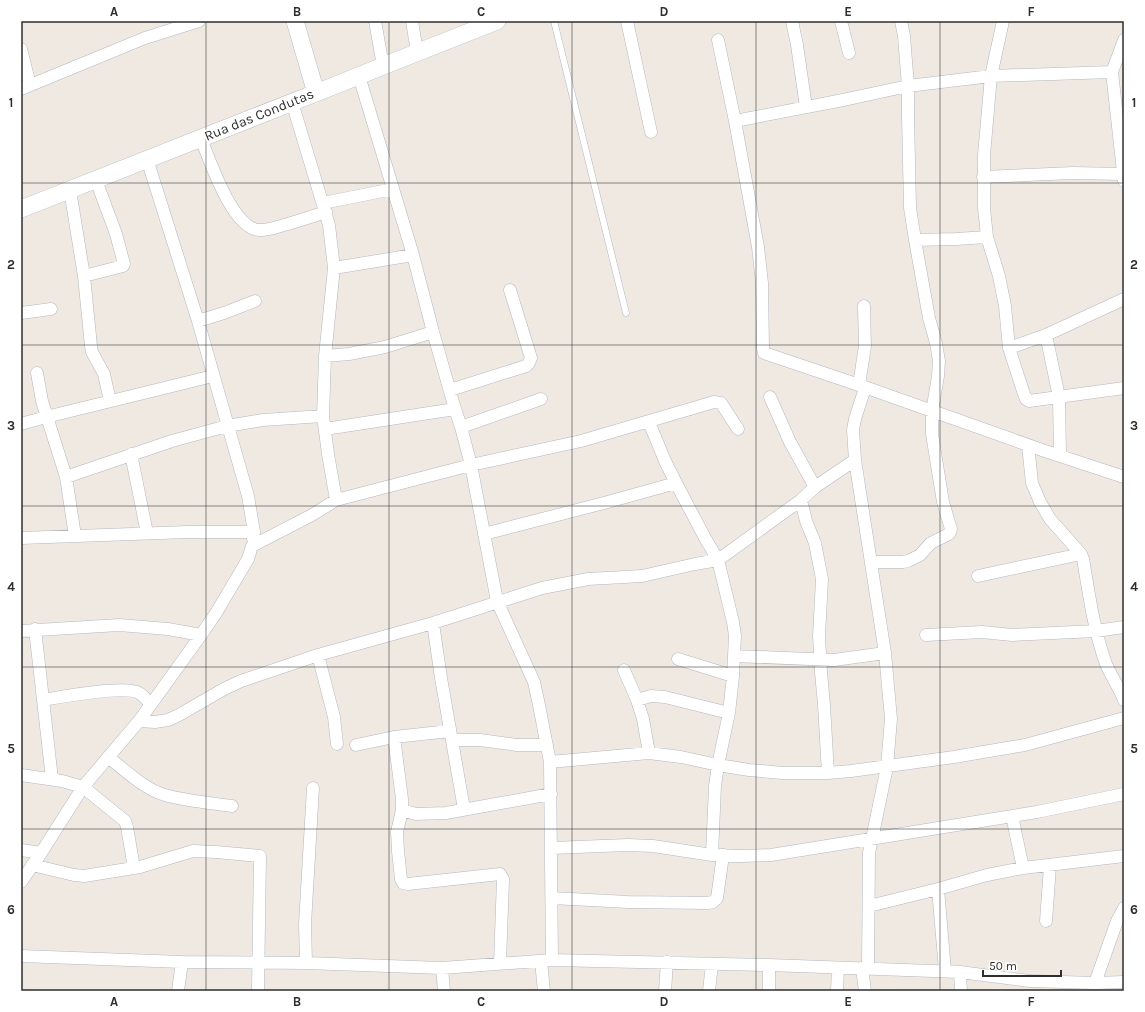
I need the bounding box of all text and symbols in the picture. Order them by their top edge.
text: A [110,4,118,19]
text: B [293,4,301,19]
text: C [477,4,485,19]
text: D [660,4,669,19]
text: E [844,4,852,19]
text: F [1027,4,1035,19]
street label: Rua das Condutas [202,85,316,145]
text: 1 [9,95,13,110]
text: 1 [1132,95,1136,110]
text: 2 [7,257,15,272]
text: 2 [1130,257,1138,272]
text: 3 [7,418,15,433]
text: 3 [1130,418,1138,433]
text: 4 [7,579,15,594]
text: 4 [1130,579,1138,594]
text: 5 [7,741,15,756]
text: 5 [1130,741,1138,756]
text: 6 [7,902,15,917]
text: 6 [1130,902,1138,917]
scale bar [983,952,1061,978]
text: 50 m [989,959,1017,973]
text: A [110,994,118,1009]
text: B [293,994,301,1009]
text: C [477,994,485,1009]
text: D [660,994,669,1009]
text: E [844,994,852,1009]
text: F [1027,994,1035,1009]

